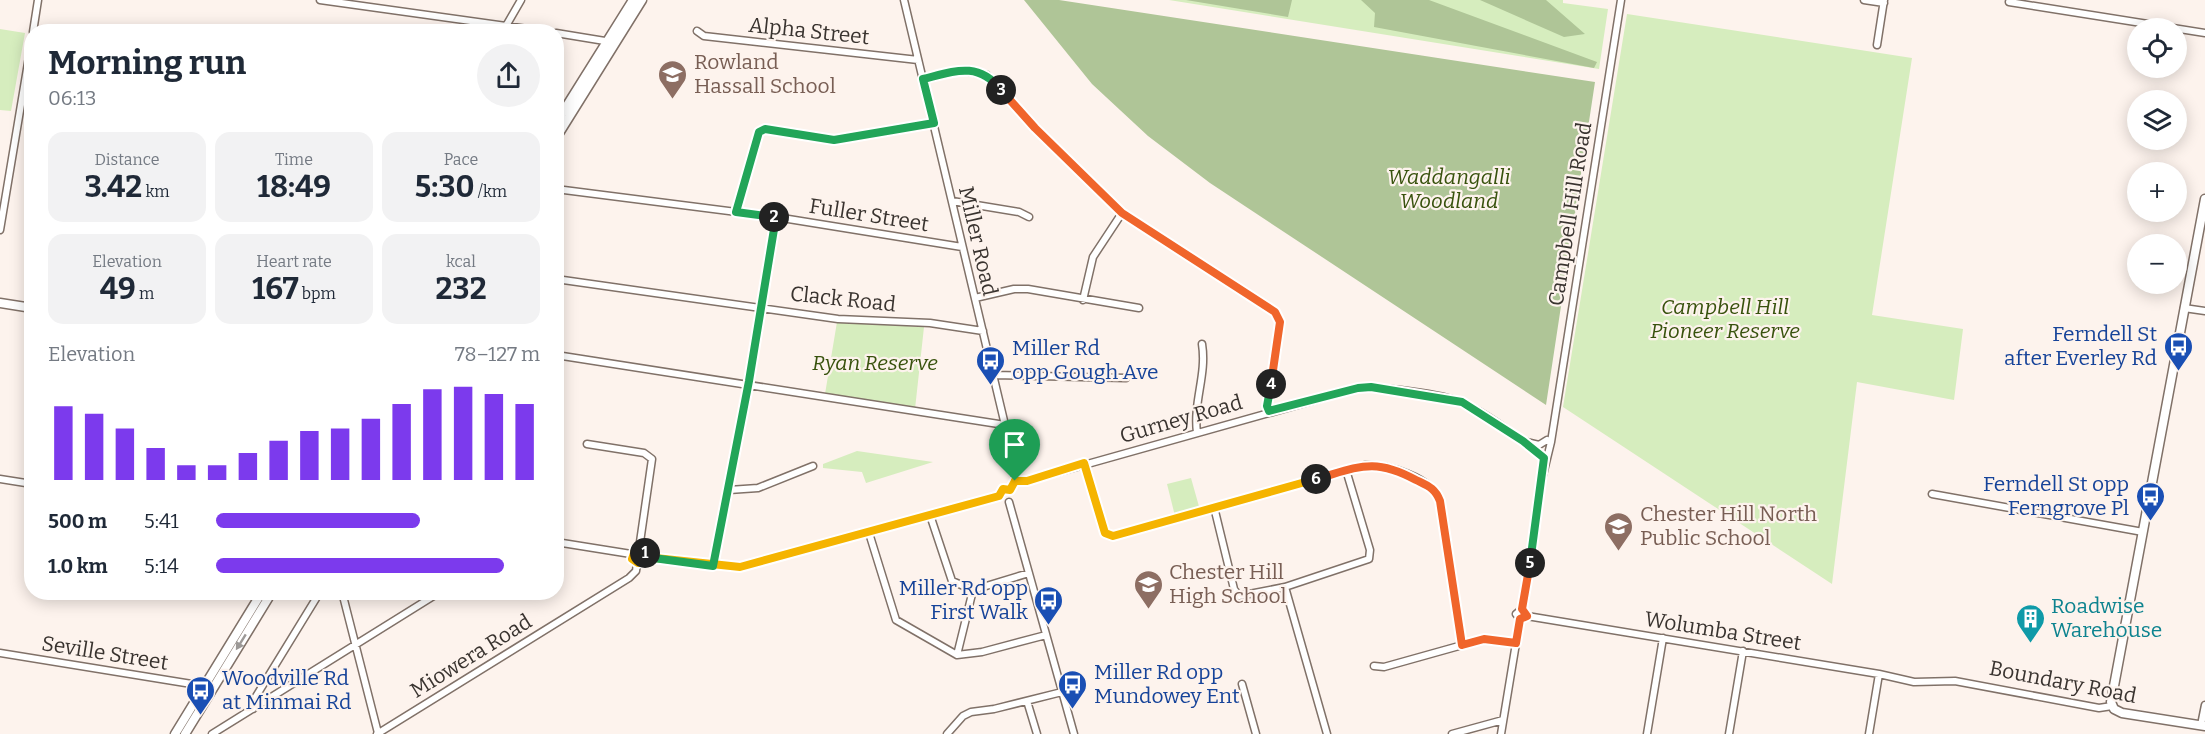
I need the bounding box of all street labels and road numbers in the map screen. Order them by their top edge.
street label: Alpha Street [747,12,871,50]
street label: Campbell Hill Road [1543,120,1597,308]
street label: Miller Road [953,184,1003,298]
street label: Fuller Street [807,193,931,237]
street label: Clack Road [789,281,897,317]
street label: Gurney Road [1117,389,1245,449]
street label: Wolumba Street [1643,606,1804,656]
street label: Miowera Road [406,608,536,704]
street label: Seville Street [40,630,170,676]
street label: Boundary Road [1987,655,2139,709]

